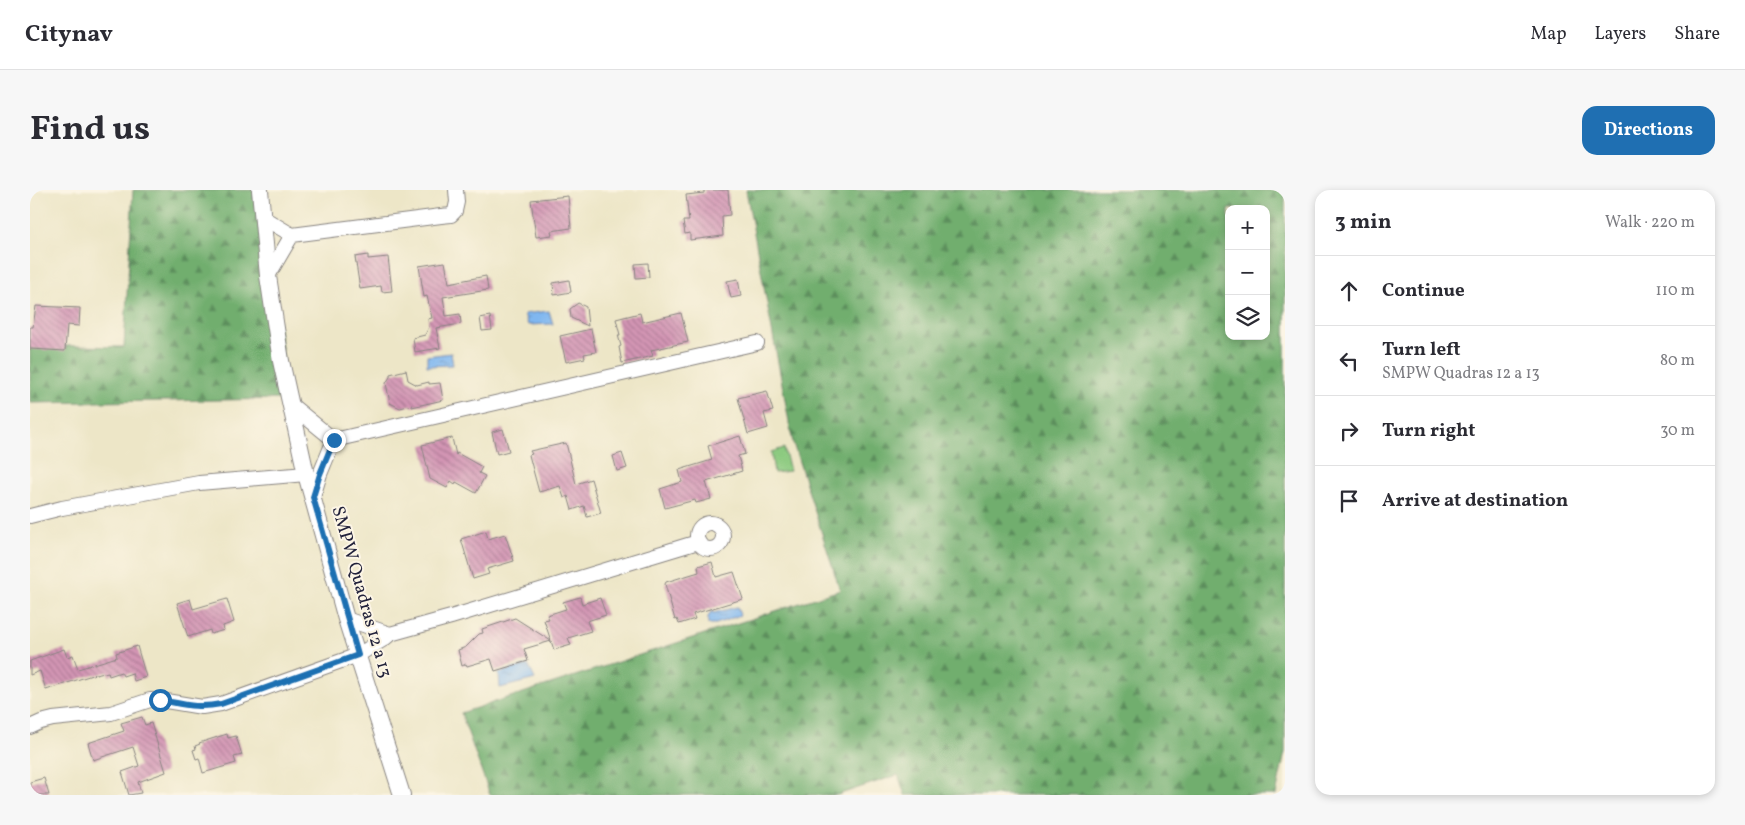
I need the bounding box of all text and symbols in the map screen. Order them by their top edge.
text: Citynav [25,18,113,52]
text: Map [1530,22,1566,47]
text: Layers [1594,22,1646,47]
text: Share [1674,22,1720,47]
text: Find us [30,106,150,154]
button: Directions [1582,106,1715,155]
map controls [1225,205,1270,340]
button: + [1225,205,1270,250]
text: 3 min [1335,208,1391,237]
text: Walk · 220 m [1605,212,1695,234]
button: − [1225,250,1270,295]
icon: ahead [1335,277,1363,305]
text: Continue [1382,278,1465,304]
text: 110 m [1656,280,1695,302]
button: layers [1225,295,1270,340]
text: Turn left [1382,337,1461,363]
icon: left [1335,347,1363,375]
text: 80 m [1660,350,1695,372]
text: SMPW Quadras 12 a 13 [1382,363,1540,385]
icon: right [1335,417,1363,445]
text: Turn right [1382,418,1475,444]
text: 30 m [1660,420,1695,442]
route end [323,429,346,452]
icon: arrive [1335,487,1363,515]
text: Arrive at destination [1382,488,1568,514]
street label: SMPW Quadras 12 a 13 [325,503,397,681]
route start [149,689,172,712]

